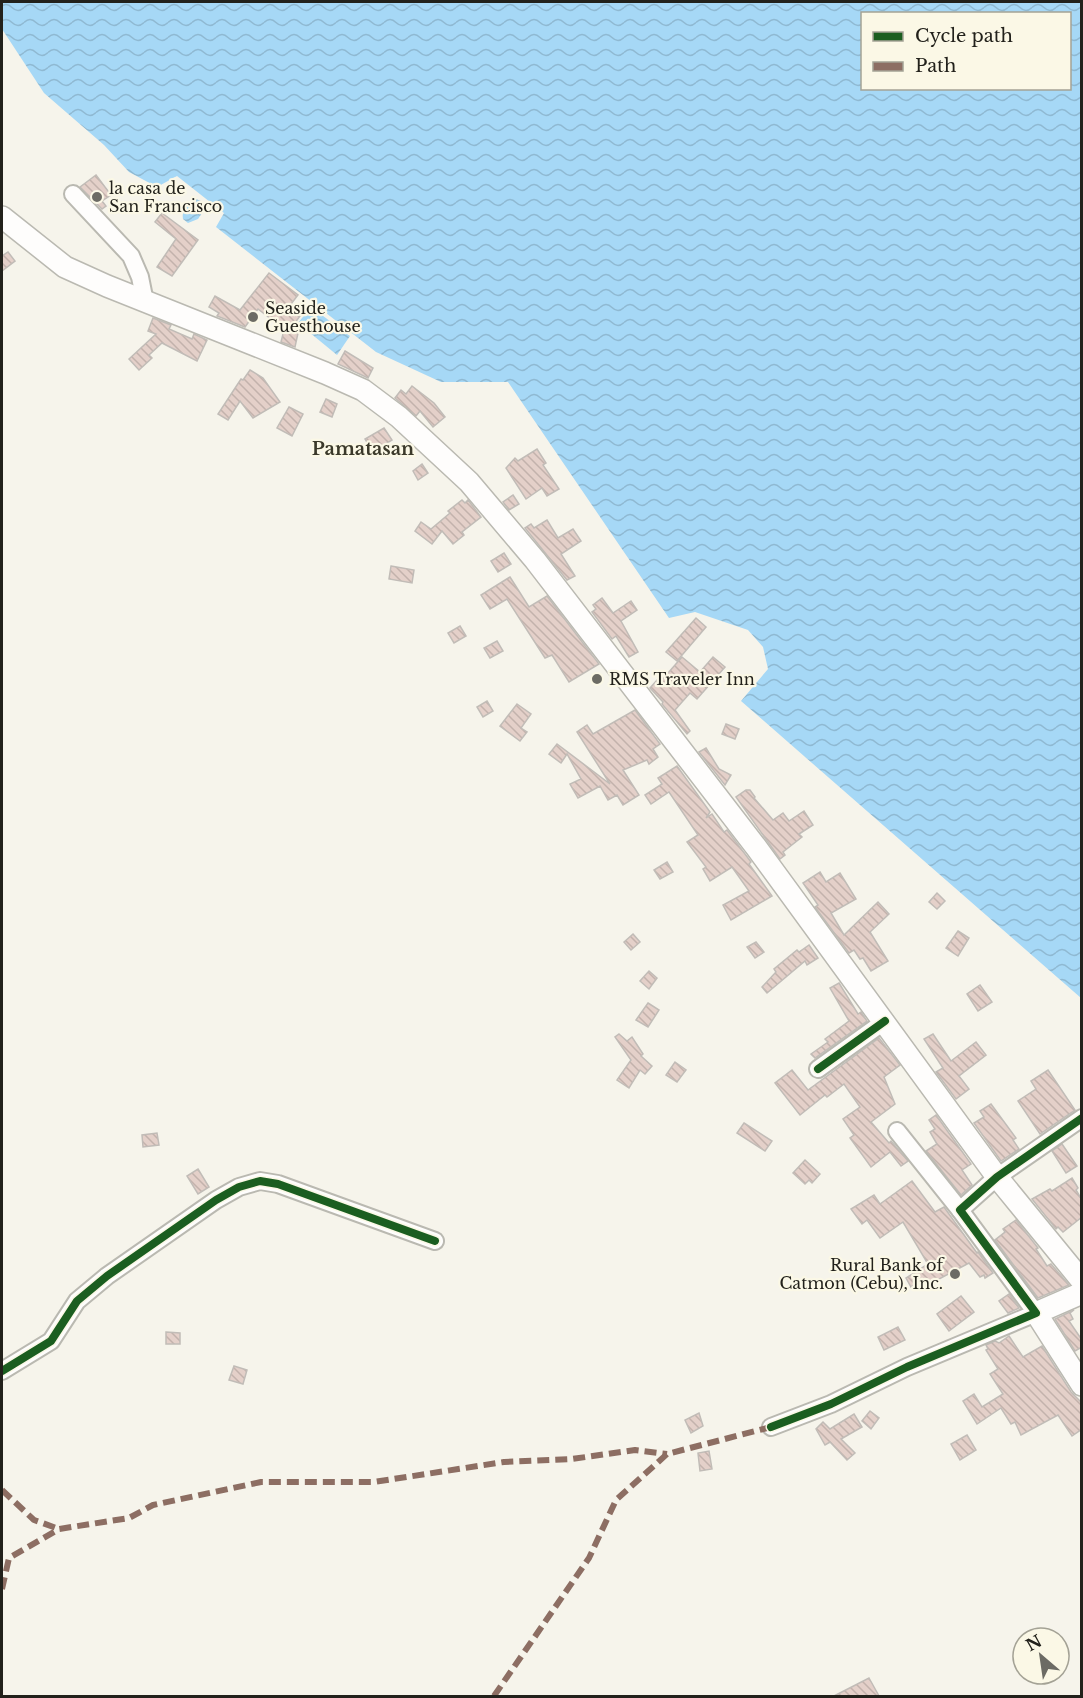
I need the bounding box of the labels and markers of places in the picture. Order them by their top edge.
place label: la casa de San Francisco [109,178,222,216]
marker: la casa de San Francisco [90,190,104,204]
place label: Seaside Guesthouse [265,298,361,336]
marker: Seaside Guesthouse [246,310,260,324]
place label: RMS Traveler Inn [609,669,755,689]
marker: RMS Traveler Inn [590,672,604,686]
place label: Rural Bank of Catmon (Cebu), Inc. [779,1255,945,1293]
marker: Rural Bank of Catmon (Cebu), Inc. [948,1267,962,1281]

